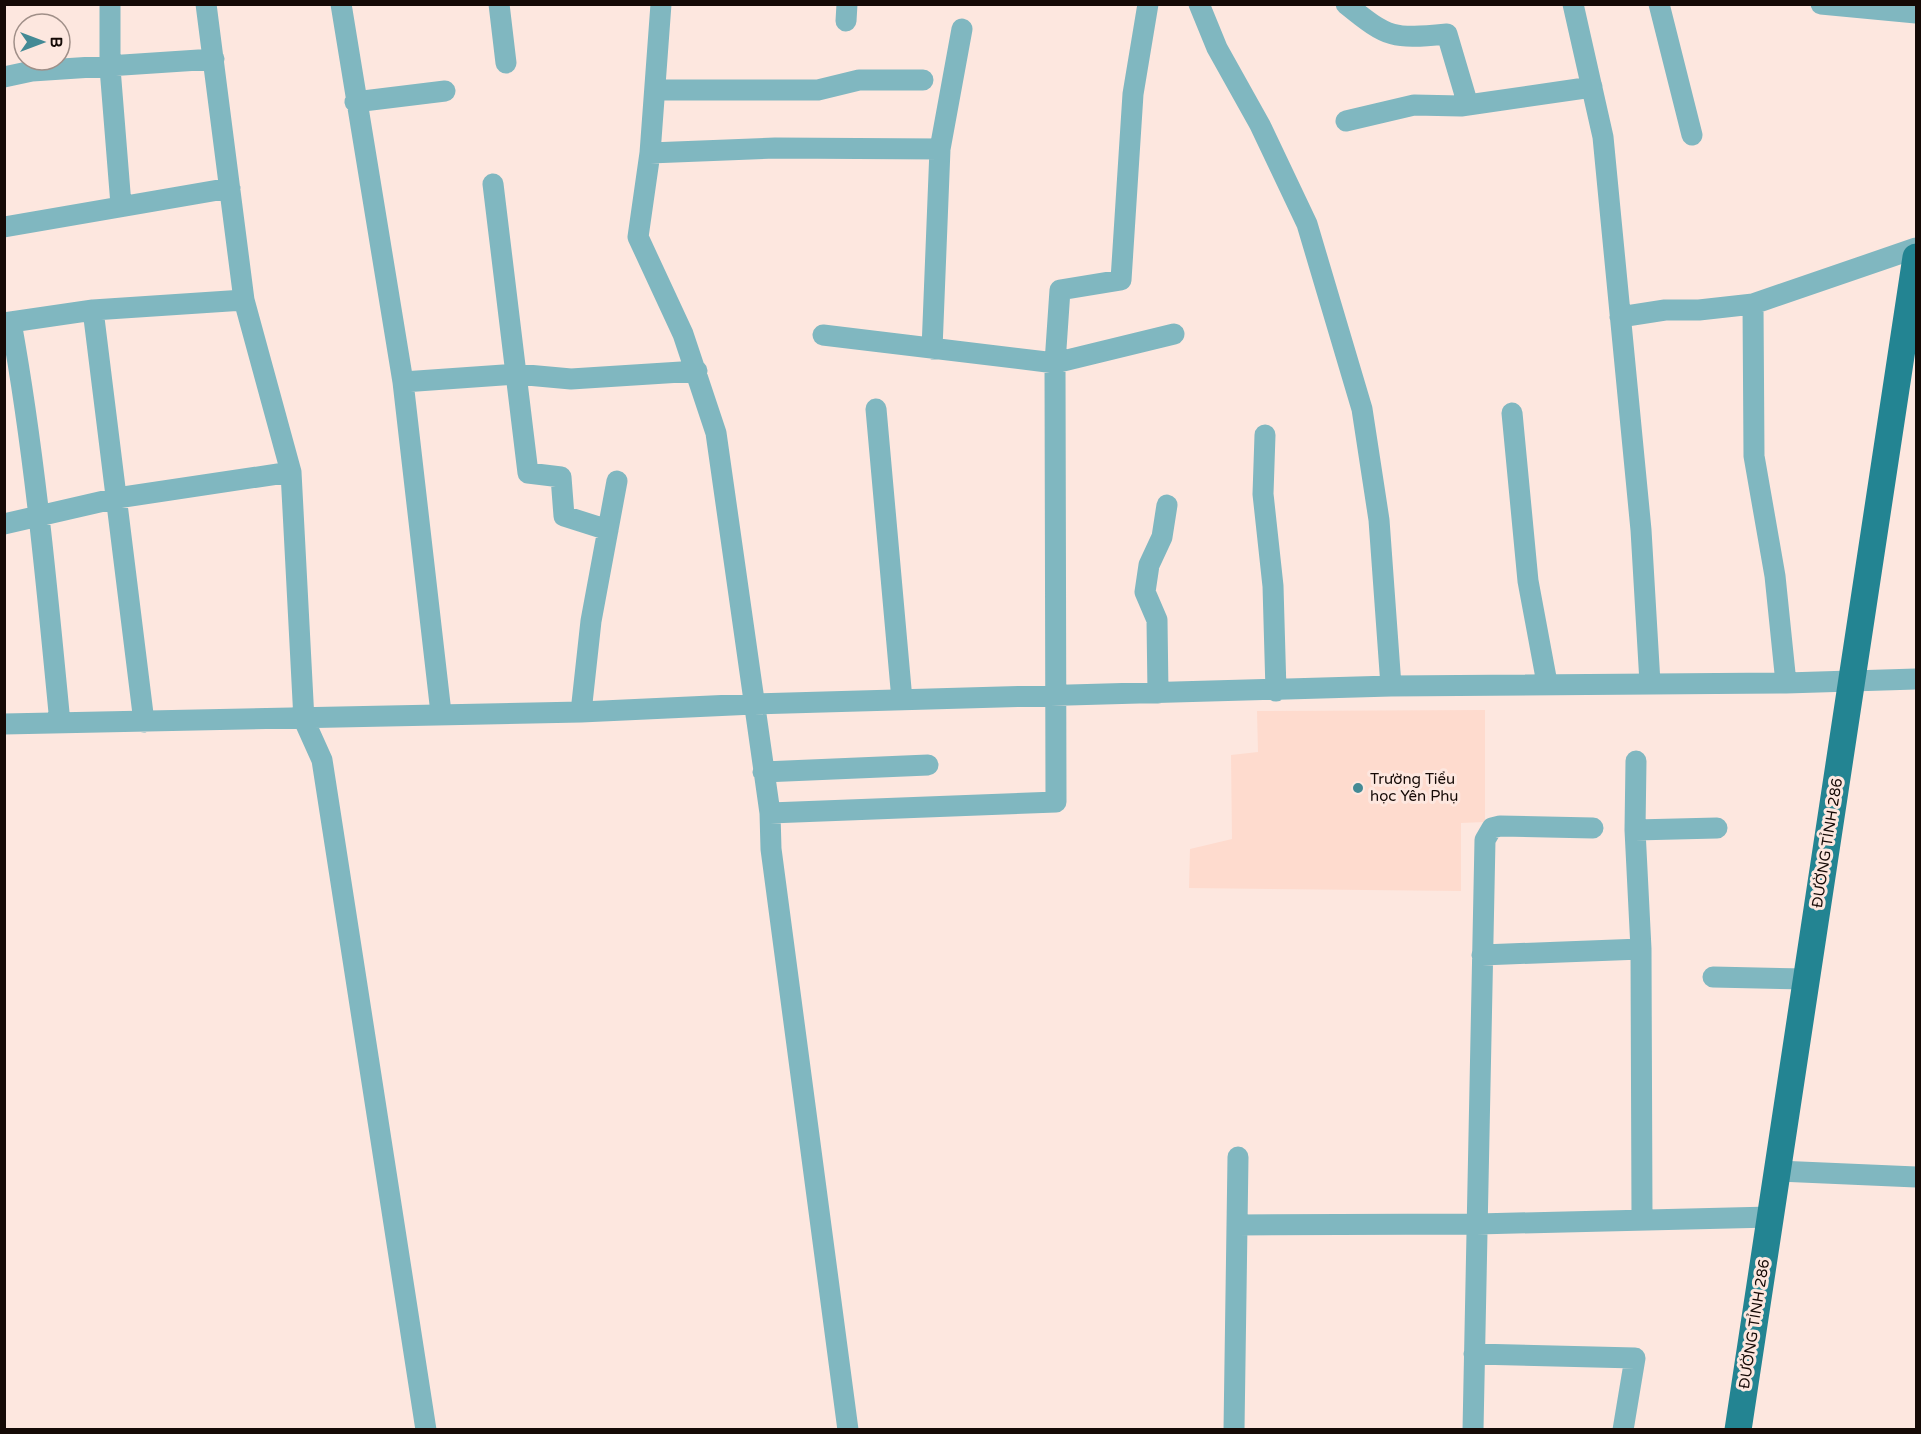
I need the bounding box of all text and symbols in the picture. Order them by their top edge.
north arrow [12,12,72,72]
text: B [46,36,66,48]
place label: Trường Tiểu học Yên Phụ [1370,770,1458,805]
street label: ĐƯỜNG TỈNH 286 [1808,777,1846,909]
marker: Trường Tiểu học Yên Phụ [1351,781,1365,795]
street label: ĐƯỜNG TỈNH 286 [1735,1258,1773,1390]

